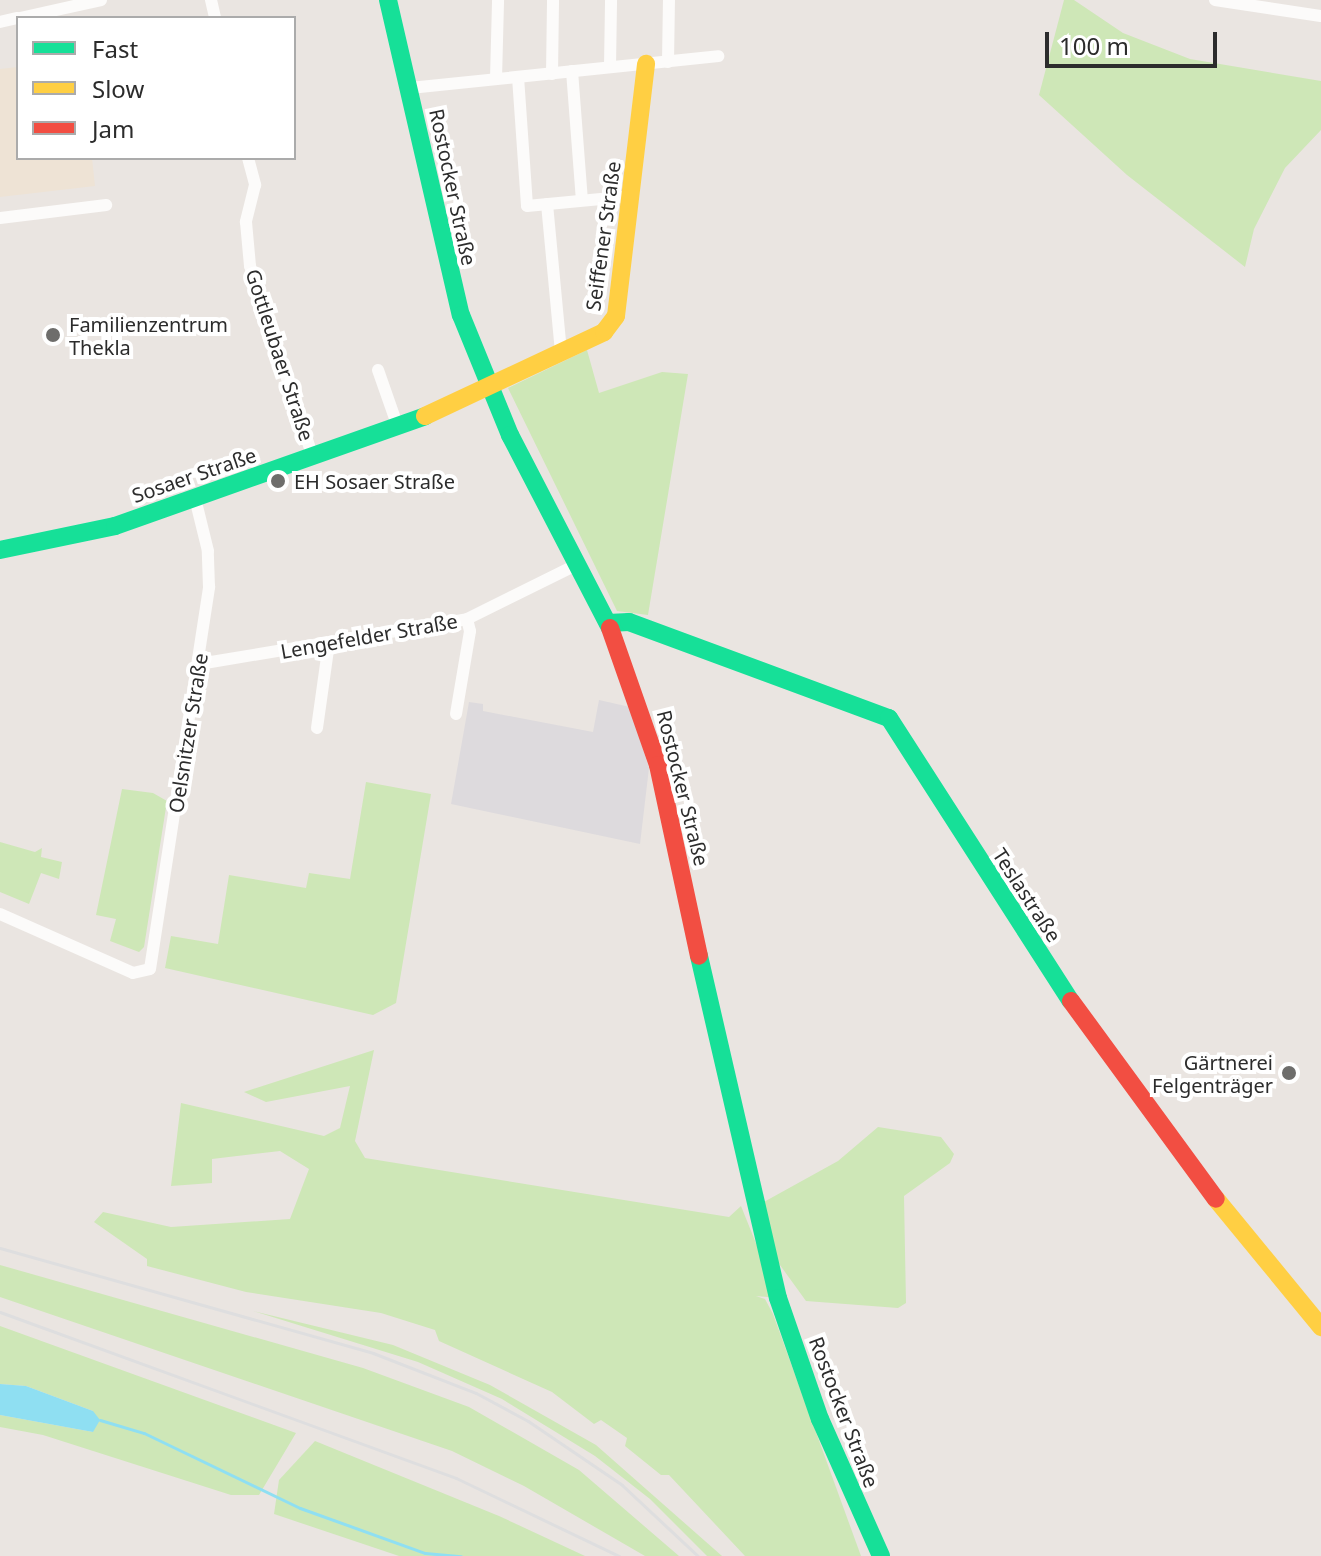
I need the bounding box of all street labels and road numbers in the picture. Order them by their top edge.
street label: Rostocker Straße [425,106,481,268]
street label: Seiffener Straße [581,160,625,312]
street label: Gottleubaer Straße [241,266,319,444]
street label: Sosaer Straße [129,443,259,507]
street label: Lengefelder Straße [279,609,459,663]
street label: Oelsnitzer Straße [164,651,212,815]
street label: Rostocker Straße [652,708,714,868]
street label: Teslastraße [988,844,1066,946]
street label: Rostocker Straße [804,1333,884,1491]

